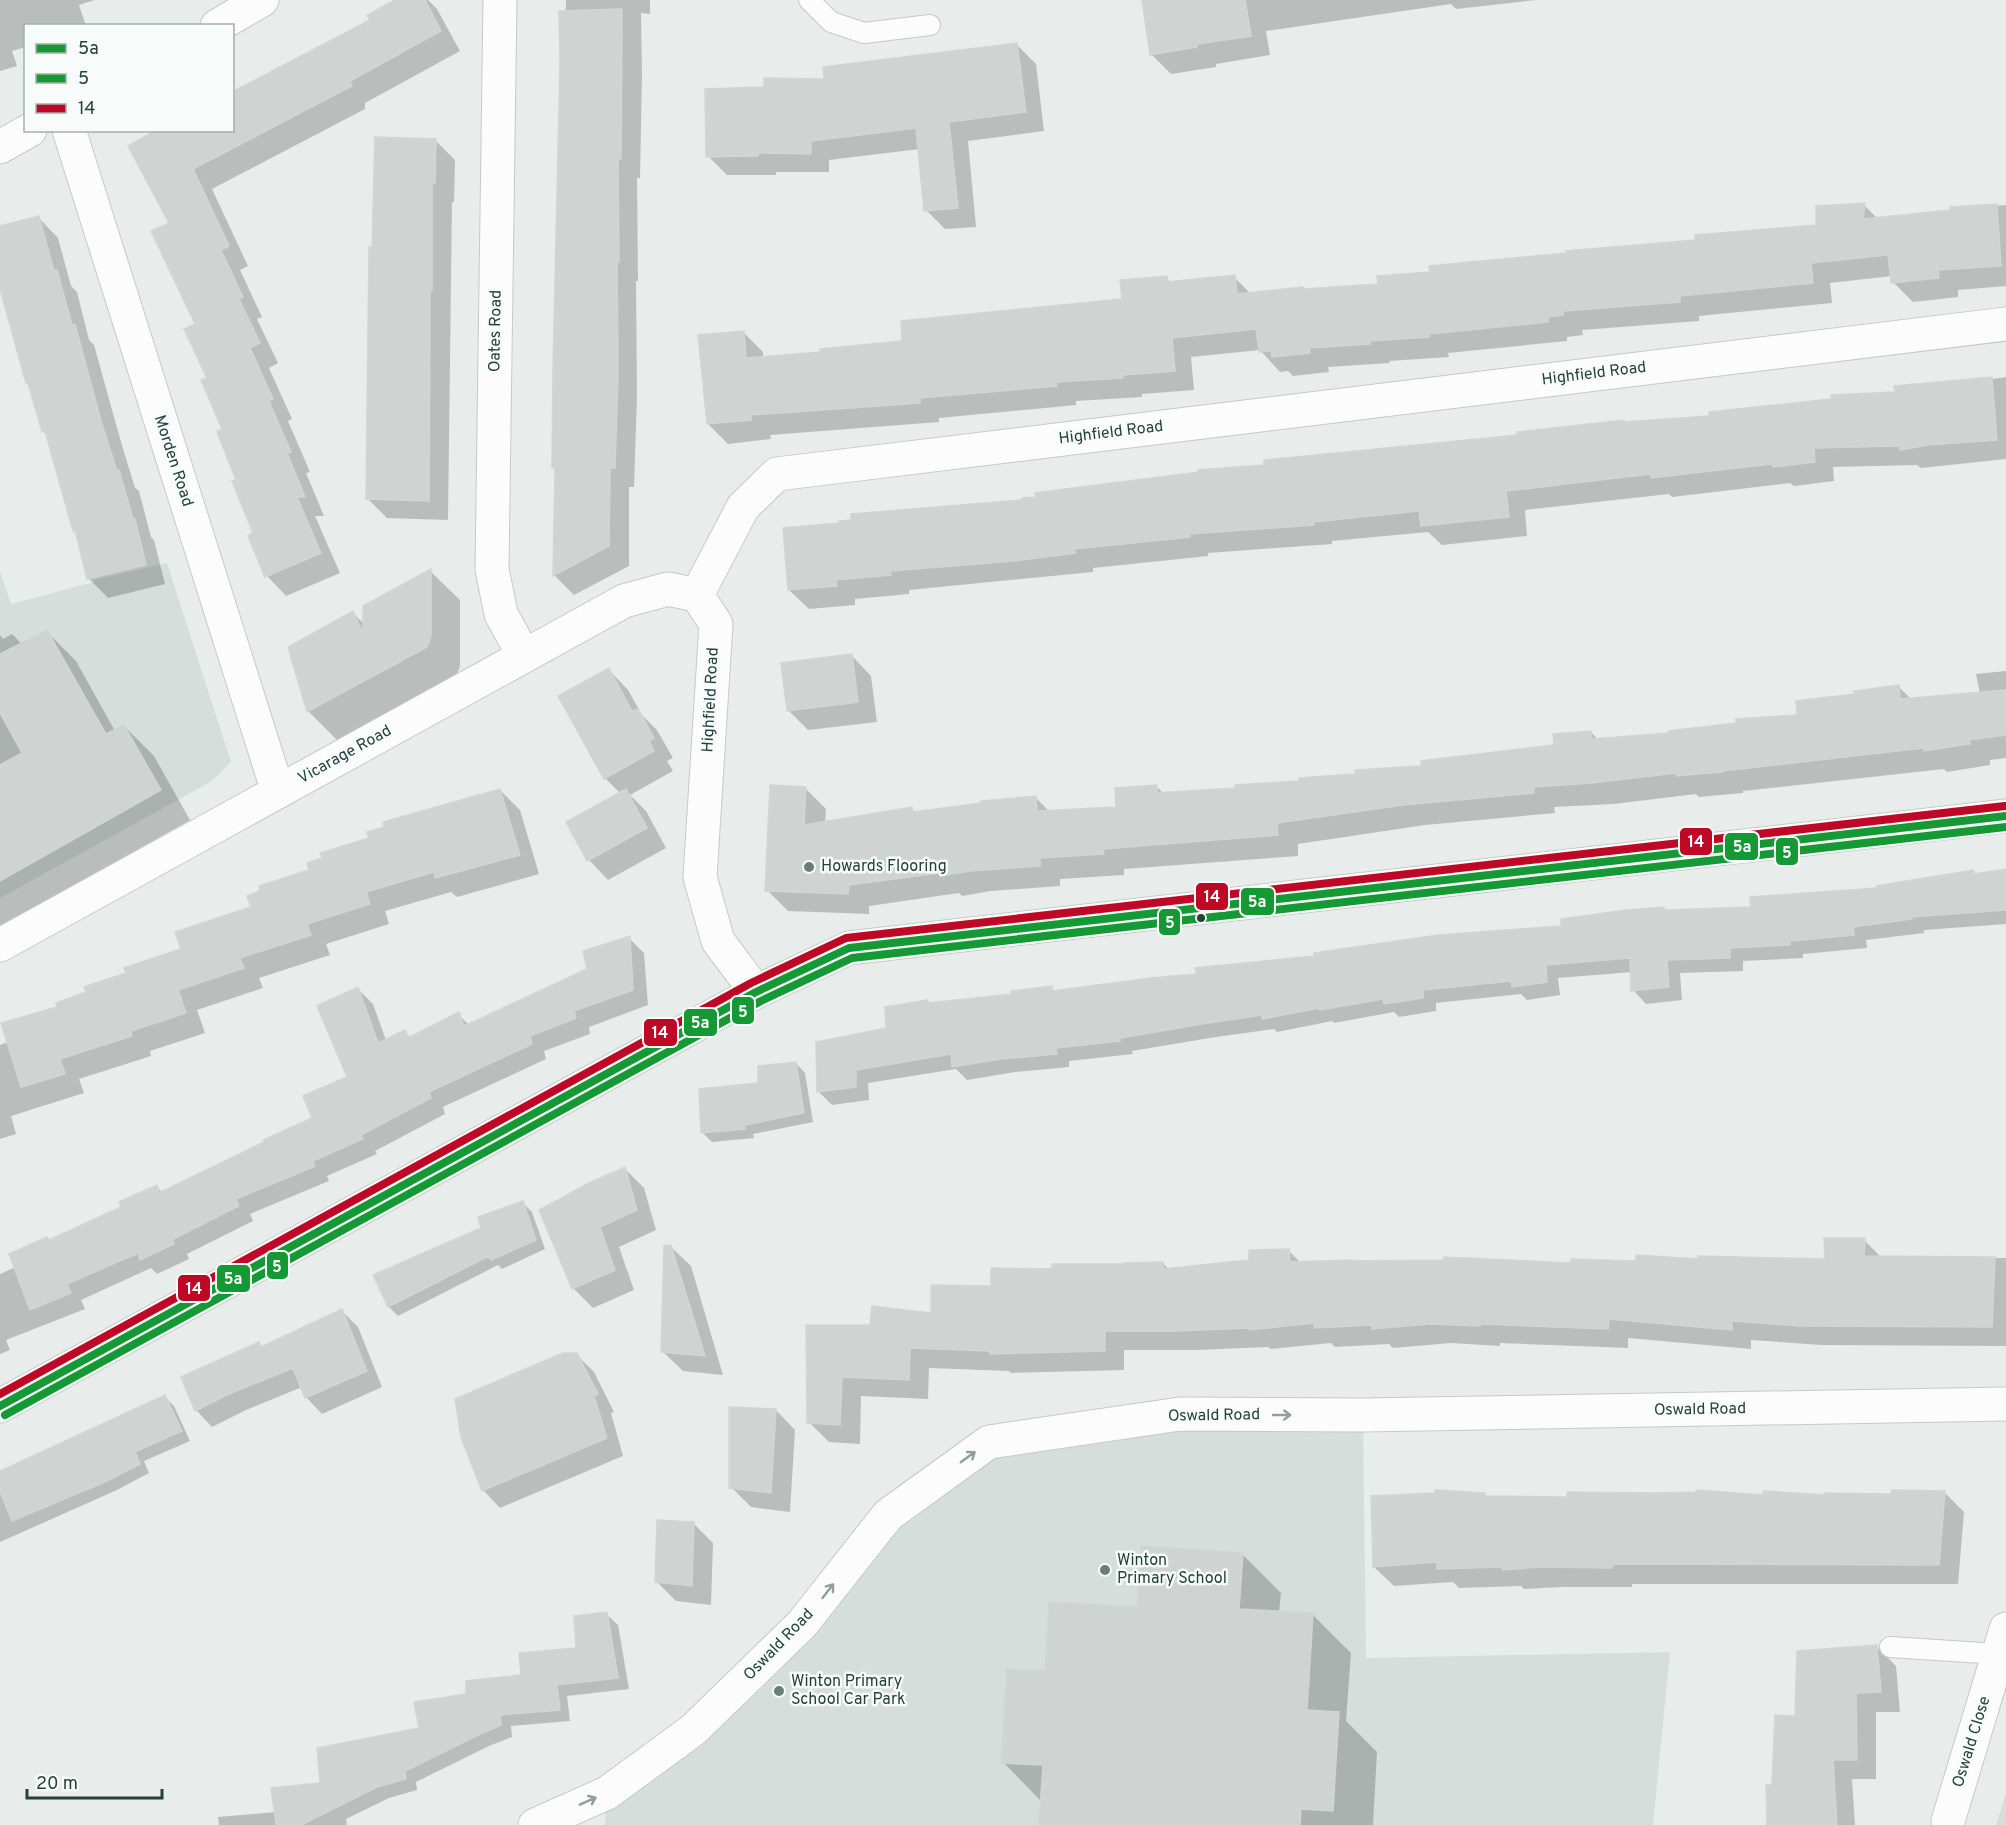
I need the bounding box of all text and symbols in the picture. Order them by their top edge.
legend [24,24,234,132]
text: 5a [78,38,99,61]
text: 5 [78,68,89,91]
text: 14 [78,98,96,121]
street label: Oates Road [485,290,507,372]
street label: Highfield Road [1541,358,1647,390]
street label: Morden Road [149,413,197,509]
street label: Highfield Road [1058,417,1164,449]
street label: Highfield Road [698,647,724,753]
street label: Vicarage Road [295,721,395,789]
line badge: 14 [1679,827,1713,856]
line badge: 5a [1724,832,1759,861]
text: 14 [1688,833,1704,853]
line badge: 5 [1775,837,1799,866]
text: 5a [1733,838,1751,858]
text: 5 [1782,844,1792,864]
place label: Howards Flooring [821,857,947,877]
marker: Howards Flooring [802,860,816,874]
line badge: 14 [1195,882,1229,911]
line badge: 5a [1240,887,1275,916]
text: 14 [1204,888,1220,908]
text: 5a [1248,893,1266,913]
line badge: 5 [1158,908,1181,936]
unlabelled marker [1195,912,1207,924]
text: 5 [1165,914,1175,934]
line badge: 5 [731,996,755,1025]
text: 5 [738,1003,748,1023]
line badge: 5a [683,1008,718,1037]
text: 5a [691,1014,709,1034]
line badge: 14 [643,1018,678,1047]
text: 14 [652,1024,668,1044]
line badge: 5 [266,1251,289,1280]
text: 5 [272,1258,282,1278]
line badge: 5a [216,1264,251,1293]
text: 5a [224,1270,242,1290]
line badge: 14 [177,1274,211,1302]
text: 14 [186,1280,202,1300]
street label: Oswald Road [1654,1399,1746,1421]
street label: Oswald Road [1168,1405,1260,1427]
one-way arrow [1271,1409,1291,1421]
one-way arrow [959,1451,975,1463]
place label: Winton Primary School [1117,1551,1227,1589]
marker: Winton Primary School [1098,1563,1112,1577]
one-way arrow [822,1583,835,1599]
street label: Oswald Road [740,1605,818,1685]
place label: Winton Primary School Car Park [791,1672,906,1710]
marker: Winton Primary School Car Park [772,1684,786,1698]
street label: Oswald Close [1949,1694,1995,1790]
scale bar [27,1762,162,1800]
text: 20 m [36,1773,78,1796]
one-way arrow [579,1795,597,1806]

